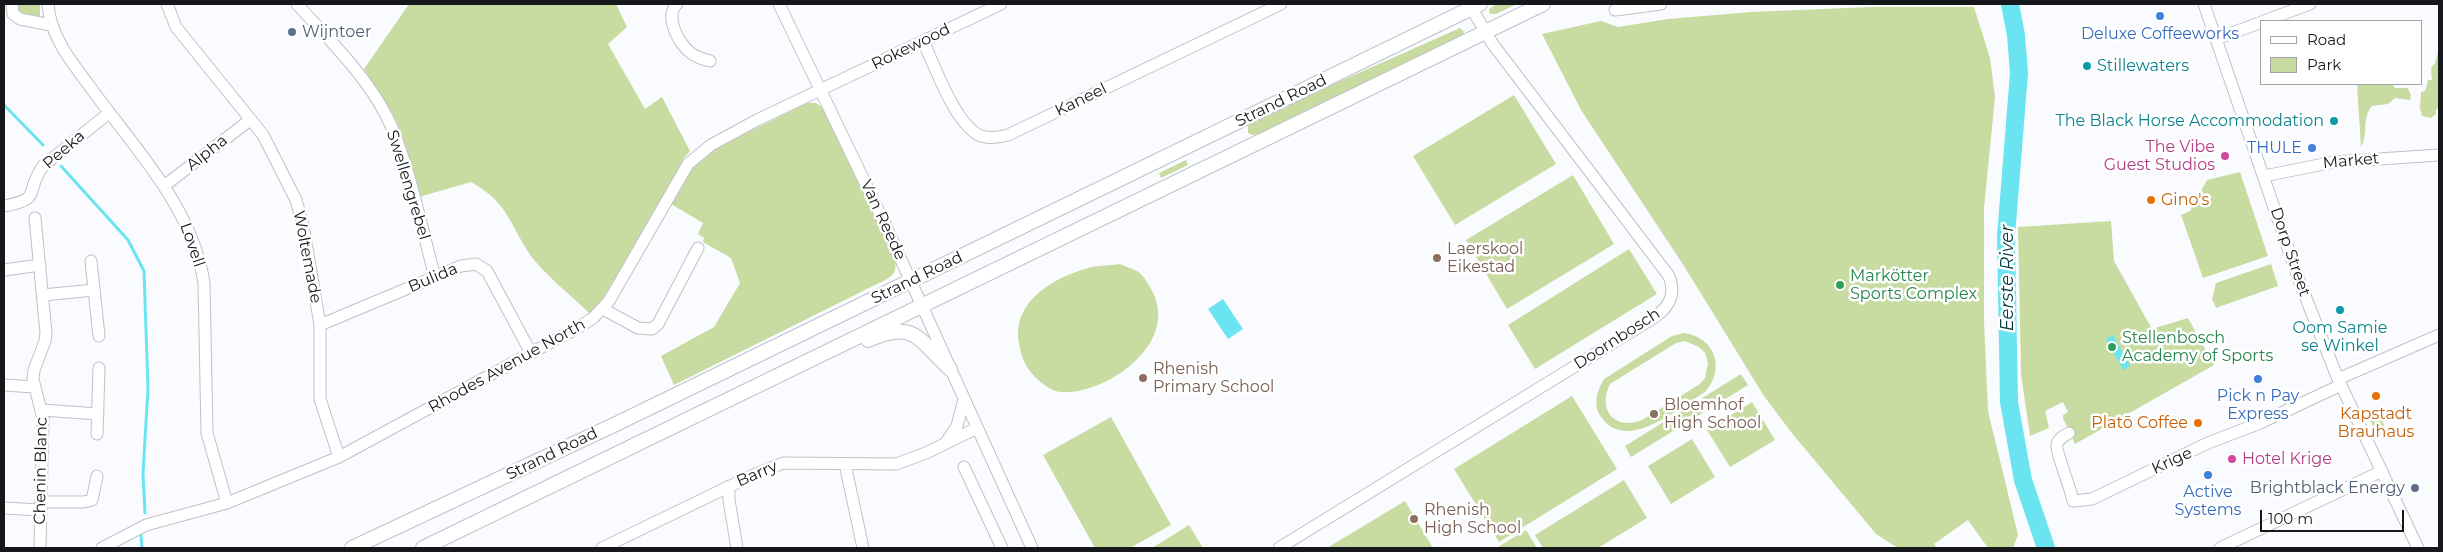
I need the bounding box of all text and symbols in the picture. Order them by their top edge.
marker: Deluxe Coffeeworks [2154,10,2166,22]
street label: Rokewood [869,20,953,74]
legend [2260,20,2423,85]
place label: Wijntoer [302,22,371,42]
place label: Deluxe Coffeeworks [2081,24,2239,44]
marker: Wijntoer [286,26,298,38]
text: Road [2307,30,2346,49]
text: Park [2307,55,2341,74]
place label: Stillewaters [2097,56,2189,76]
marker: Stillewaters [2081,60,2093,72]
street label: Strand Road [1232,71,1330,131]
street label: Kaneel [1052,79,1110,121]
place label: The Black Horse Accommodation [2056,111,2324,131]
marker: The Black Horse Accommodation [2328,115,2340,127]
street label: Peeka [39,127,89,173]
street label: Swellengrebel [382,128,434,242]
street label: Alpha [183,131,231,175]
place label: The Vibe Guest Studios [2104,137,2215,175]
place label: THULE [2247,138,2302,158]
marker: THULE [2306,142,2318,154]
street label: Market [2322,149,2380,173]
marker: The Vibe Guest Studios [2219,150,2231,162]
street label: Van Reede [856,177,910,263]
place label: Gino's [2161,190,2209,210]
marker: Gino's [2145,194,2157,206]
street label: Dorp Street [2266,205,2314,299]
street label: Woltemade [289,209,325,305]
street label: Lovell [175,220,209,270]
water label: Eerste River [1997,225,2019,331]
place label: Laerskool Eikestad [1447,239,1523,277]
street label: Strand Road [868,248,966,308]
marker: Laerskool Eikestad [1431,252,1443,264]
street label: Bulida [405,259,461,297]
place label: Markötter Sports Complex [1850,266,1977,304]
marker: Markötter Sports Complex [1834,279,1846,291]
street label: Doornbosch [1570,304,1664,374]
marker: Oom Samie se Winkel [2334,304,2346,316]
street label: Rhodes Avenue North [425,315,589,417]
place label: Oom Samie se Winkel [2293,318,2387,356]
place label: Stellenbosch Academy of Sports [2122,328,2273,366]
marker: Stellenbosch Academy of Sports [2106,341,2118,353]
place label: Rhenish Primary School [1153,359,1274,397]
marker: Rhenish Primary School [1137,372,1149,384]
marker: Pick n Pay Express [2252,373,2264,385]
place label: Pick n Pay Express [2217,386,2299,424]
marker: Kapstadt Brauhaus [2370,390,2382,402]
place label: Bloemhof High School [1664,395,1761,433]
place label: Kapstadt Brauhaus [2338,404,2414,442]
marker: Bloemhof High School [1648,408,1660,420]
place label: Platō Coffee [2091,413,2188,433]
street label: Chenin Blanc [30,417,52,525]
marker: Platō Coffee [2192,417,2204,429]
street label: Strand Road [503,424,601,484]
street label: Krige [2149,443,2195,479]
place label: Hotel Krige [2242,449,2332,469]
marker: Hotel Krige [2226,453,2238,465]
street label: Barry [734,457,780,491]
marker: Active Systems [2202,469,2214,481]
place label: Brightblack Energy [2250,478,2405,498]
place label: Active Systems [2175,482,2241,520]
marker: Brightblack Energy [2409,482,2421,494]
place label: Rhenish High School [1424,500,1521,538]
scale bar [2263,500,2407,532]
text: 100 m [2268,509,2313,528]
marker: Rhenish High School [1408,513,1420,525]

